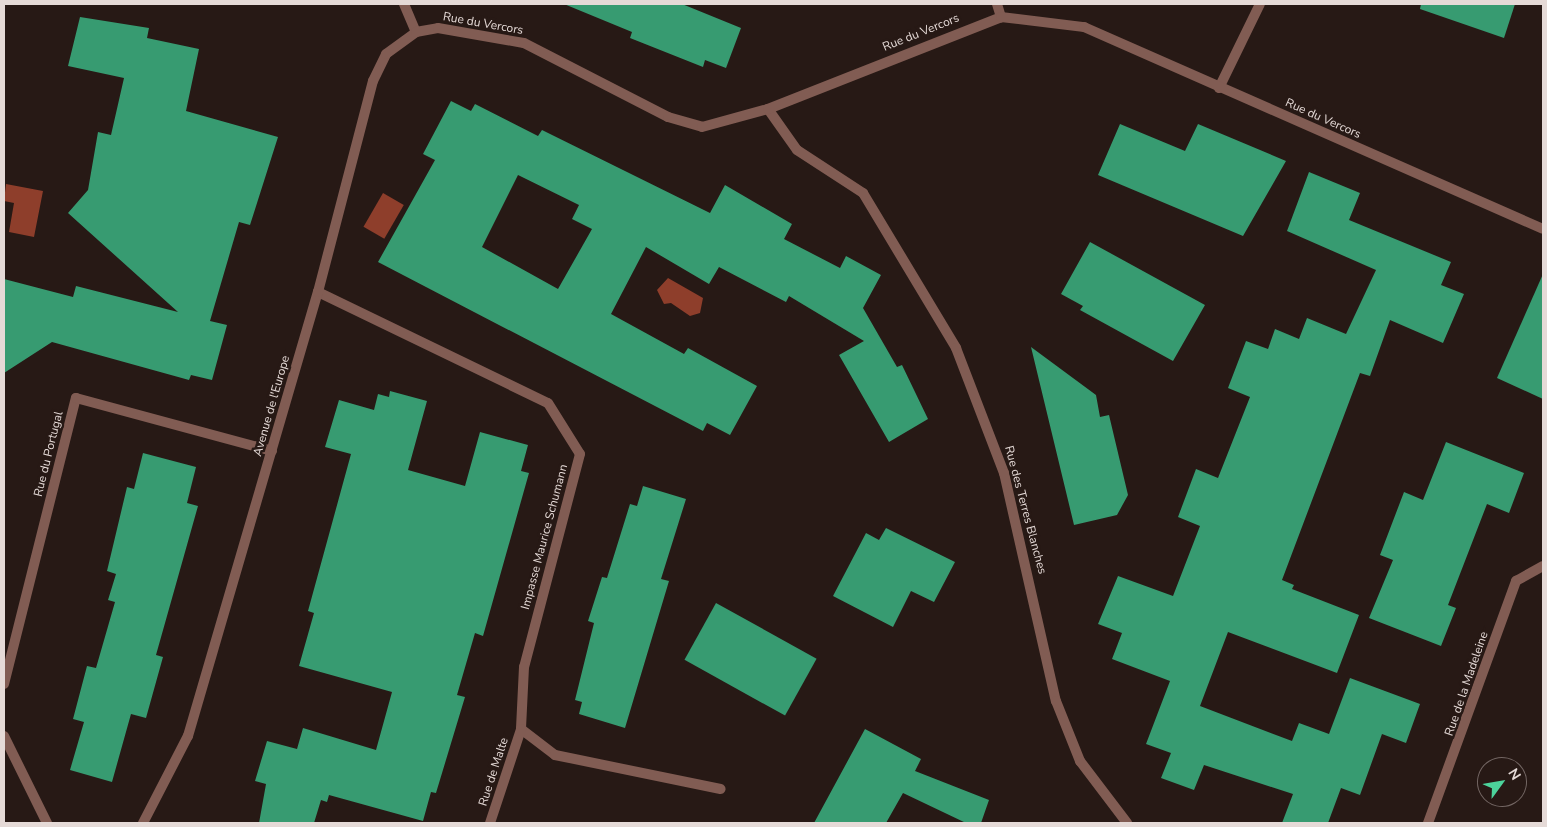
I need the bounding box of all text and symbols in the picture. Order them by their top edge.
street label: Rue du Vercors [442,10,524,38]
street label: Rue du Vercors [881,11,961,55]
street label: Rue du Vercors [1283,96,1363,142]
street label: Avenue de l'Europe [251,354,293,458]
street label: Rue du Portugal [31,410,67,498]
street label: Rue des Terres Blanches [1001,444,1049,576]
street label: Impasse Maurice Schumann [519,463,571,611]
street label: Rue de la Madeleine [1442,630,1492,738]
street label: Rue de Malte [476,736,512,808]
north arrow [1477,757,1527,807]
text: N [1503,765,1525,784]

